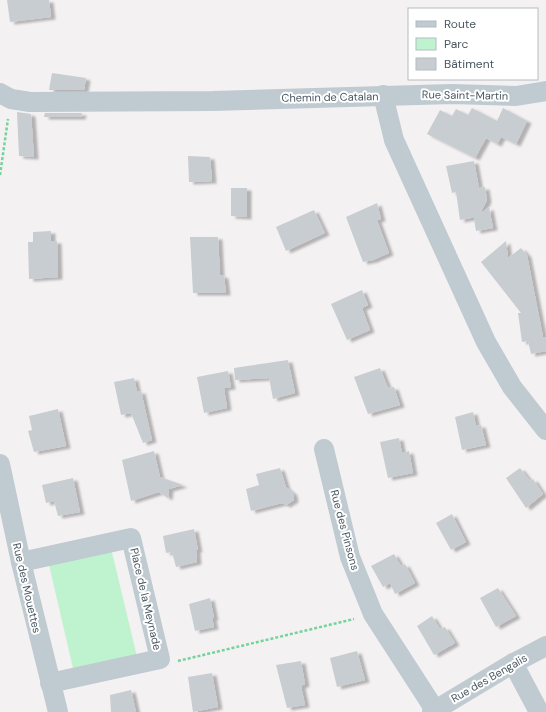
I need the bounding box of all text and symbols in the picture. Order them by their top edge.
legend [408,8,538,80]
text: Route [444,16,476,32]
text: Parc [444,36,468,52]
text: Bâtiment [444,56,495,72]
street label: Rue Saint-Martin [422,87,508,103]
street label: Chemin de Catalan [281,89,379,105]
street label: Rue des Pinsons [328,488,362,572]
street label: Rue des Mouettes [10,542,44,634]
street label: Place de la Meynade [127,546,165,652]
street label: Rue des Bengalis [448,651,530,705]

